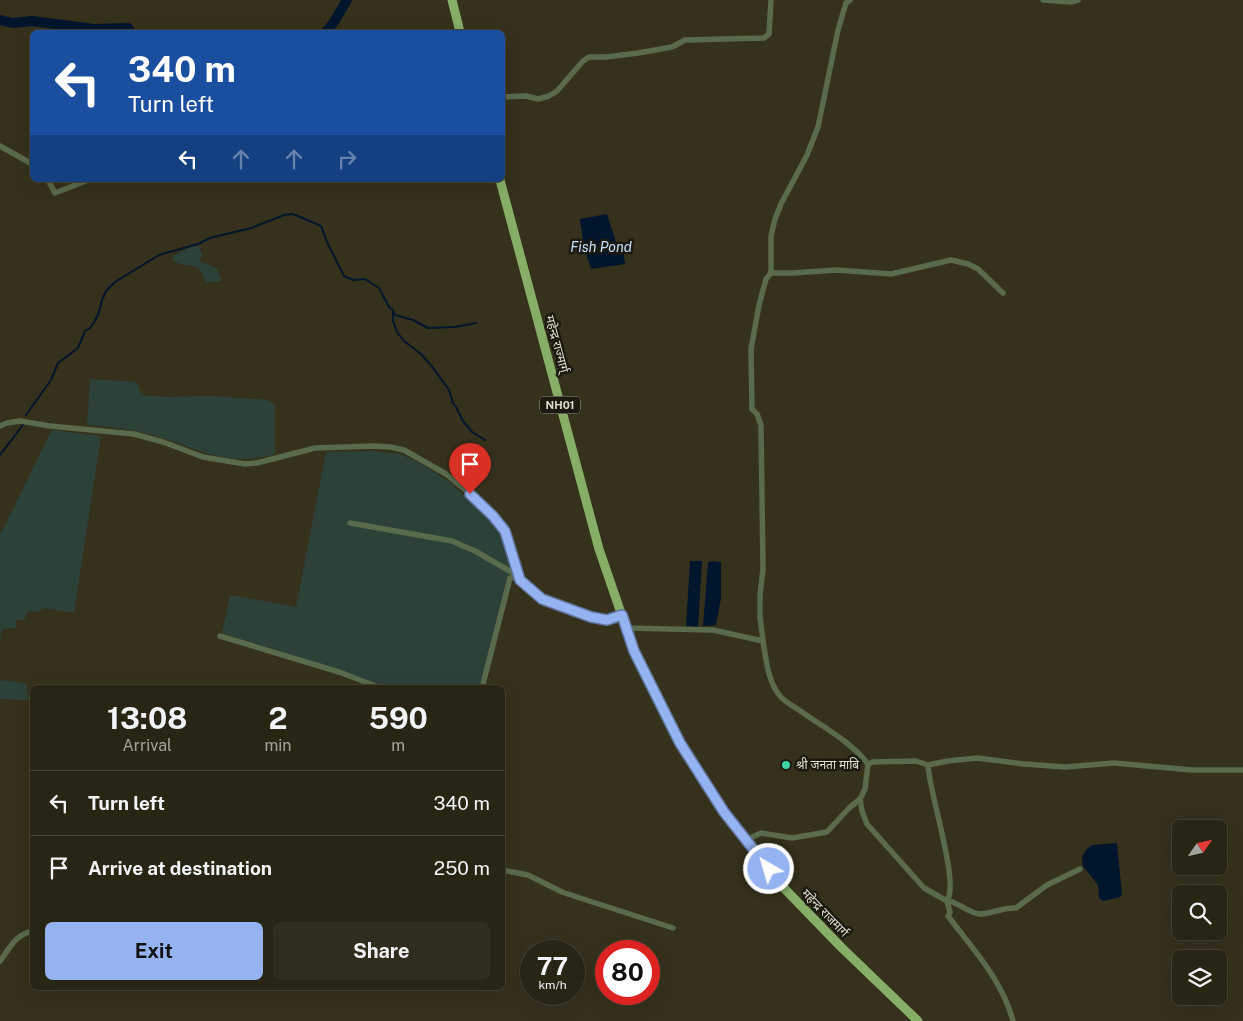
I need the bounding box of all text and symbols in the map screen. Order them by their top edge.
text: 340 m [128,49,236,90]
icon: left [45,50,110,115]
text: Turn left [128,91,214,117]
icon: left [174,145,202,173]
icon: ahead [227,145,255,173]
icon: ahead [280,145,308,173]
icon: right [333,145,361,173]
water label: Fish Pond [570,239,632,255]
street label: महेन्द्र राज्मार्ग् [543,314,573,376]
road number: NH01 [540,396,580,414]
pin [449,443,491,494]
icon: arrive [456,450,484,478]
text: 13:08 [107,700,187,736]
text: 2 [268,700,288,736]
text: 590 [369,700,428,736]
text: Arrival [122,736,172,755]
text: min [264,736,292,755]
text: m [391,736,405,755]
place label: श्री जनता माबि [796,757,860,772]
marker: श्री जनता माबि [780,759,792,771]
icon: left [45,789,73,817]
text: Turn left [88,792,165,814]
text: 340 m [433,792,490,814]
north arrow [1172,820,1228,875]
map controls [1172,820,1227,1005]
position arrow [742,842,794,894]
icon: arrive [45,854,73,882]
text: Arrive at destination [88,857,272,879]
text: 250 m [434,857,490,879]
button: search [1172,885,1227,940]
street label: महेन्द्र राजमार्ग [799,886,852,940]
button: Exit [45,922,263,980]
button: Share [273,922,490,980]
speed limit sign: 80 [595,940,660,1005]
button: layers [1172,950,1227,1005]
text: 77 [537,951,568,981]
text: km/h [538,978,567,992]

